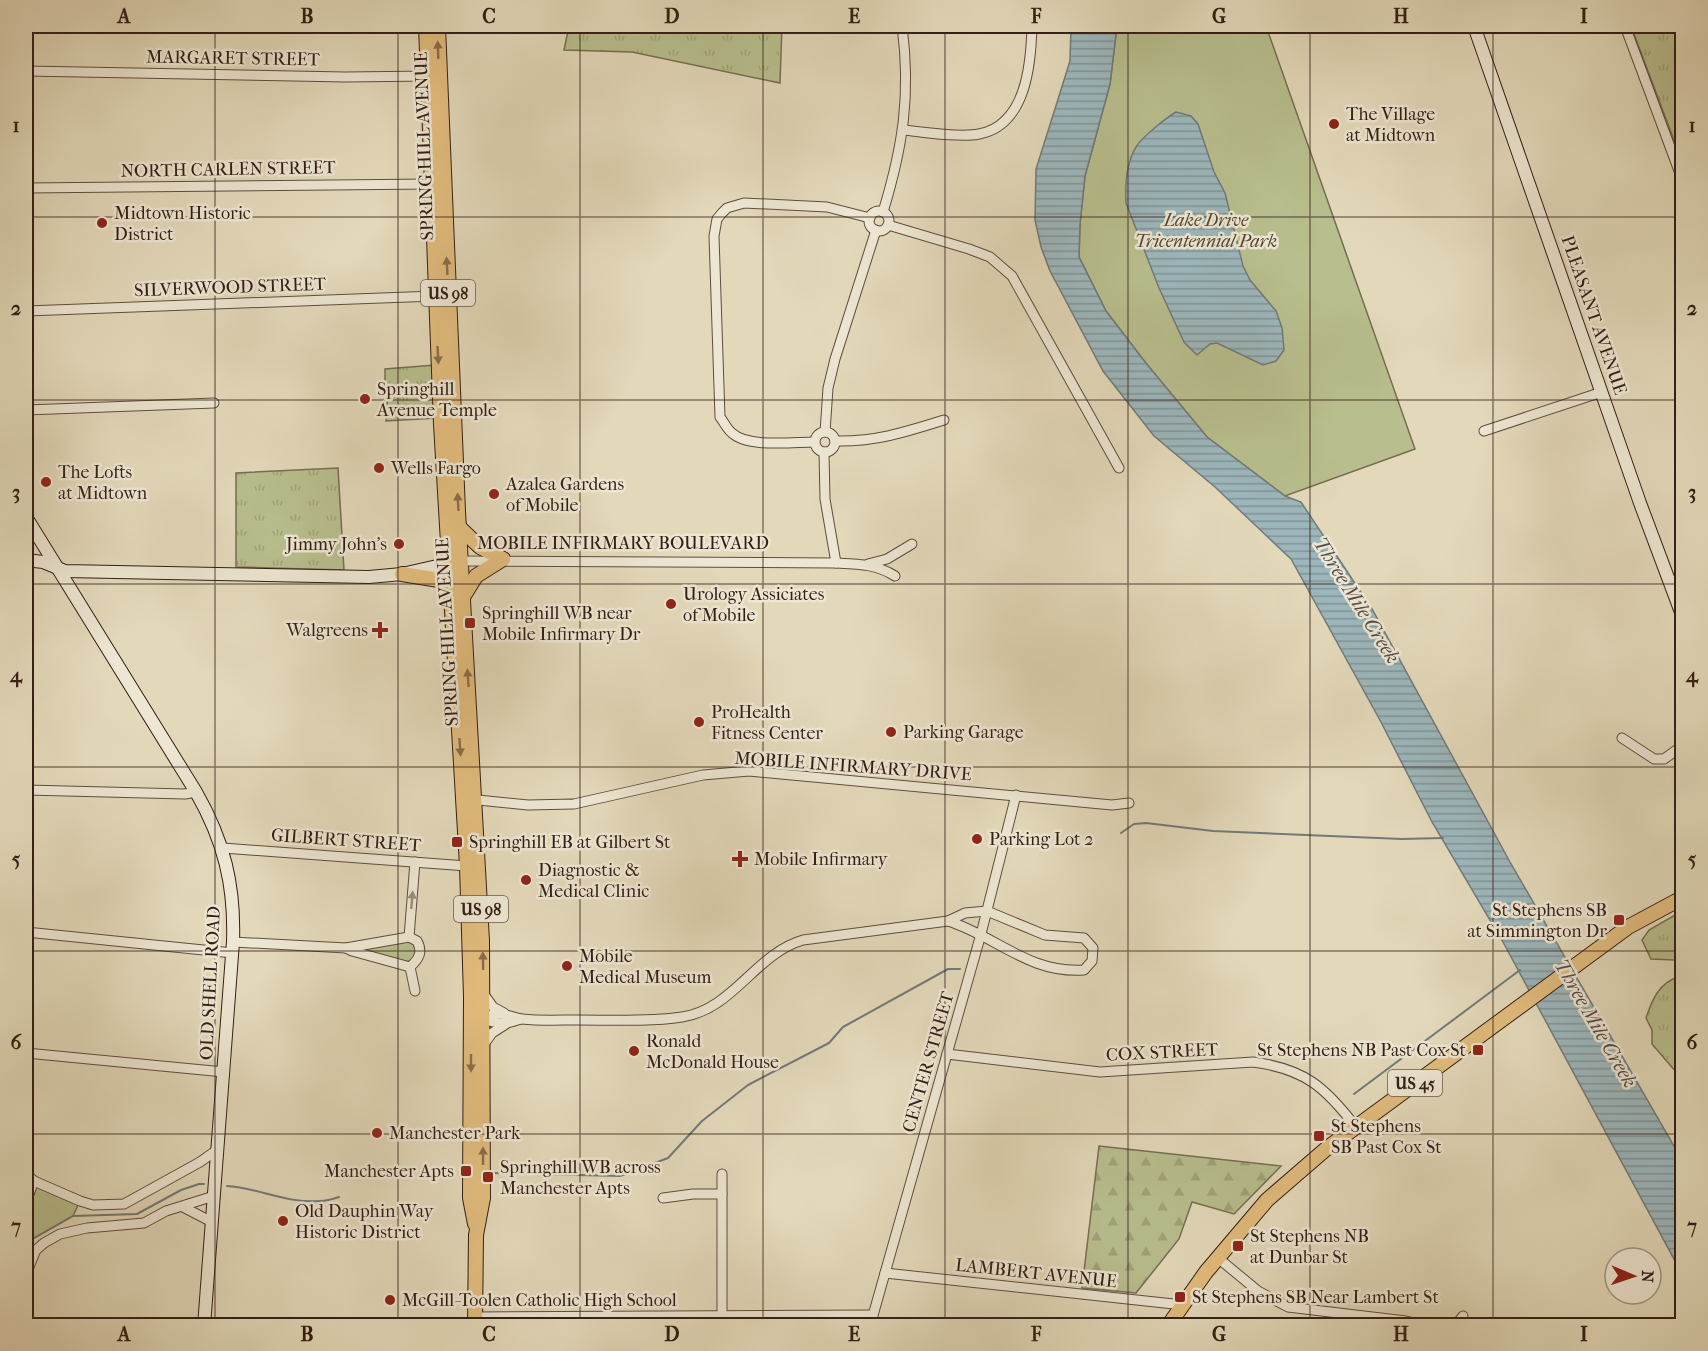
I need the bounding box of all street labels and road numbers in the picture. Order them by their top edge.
street label: MARGARET STREET [146,46,321,71]
street label: SPRING HILL AVENUE [411,51,438,241]
street label: NORTH CARLEN STREET [120,157,337,182]
street label: PLEASANT AVENUE [1556,233,1631,397]
street label: SILVERWOOD STREET [134,274,327,301]
road number: US 98 [421,280,475,306]
street label: MOBILE INFIRMARY BOULEVARD [477,533,769,554]
street label: SPRING HILL AVENUE [432,537,463,727]
street label: MOBILE INFIRMARY DRIVE [734,748,972,785]
street label: GILBERT STREET [270,825,422,856]
road number: US 98 [454,896,508,922]
street label: OLD SHELL ROAD [196,905,225,1061]
street label: CENTER STREET [898,989,959,1135]
street label: COX STREET [1105,1039,1220,1066]
road number: US 45 [1388,1070,1442,1096]
street label: LAMBERT AVENUE [954,1255,1118,1292]

